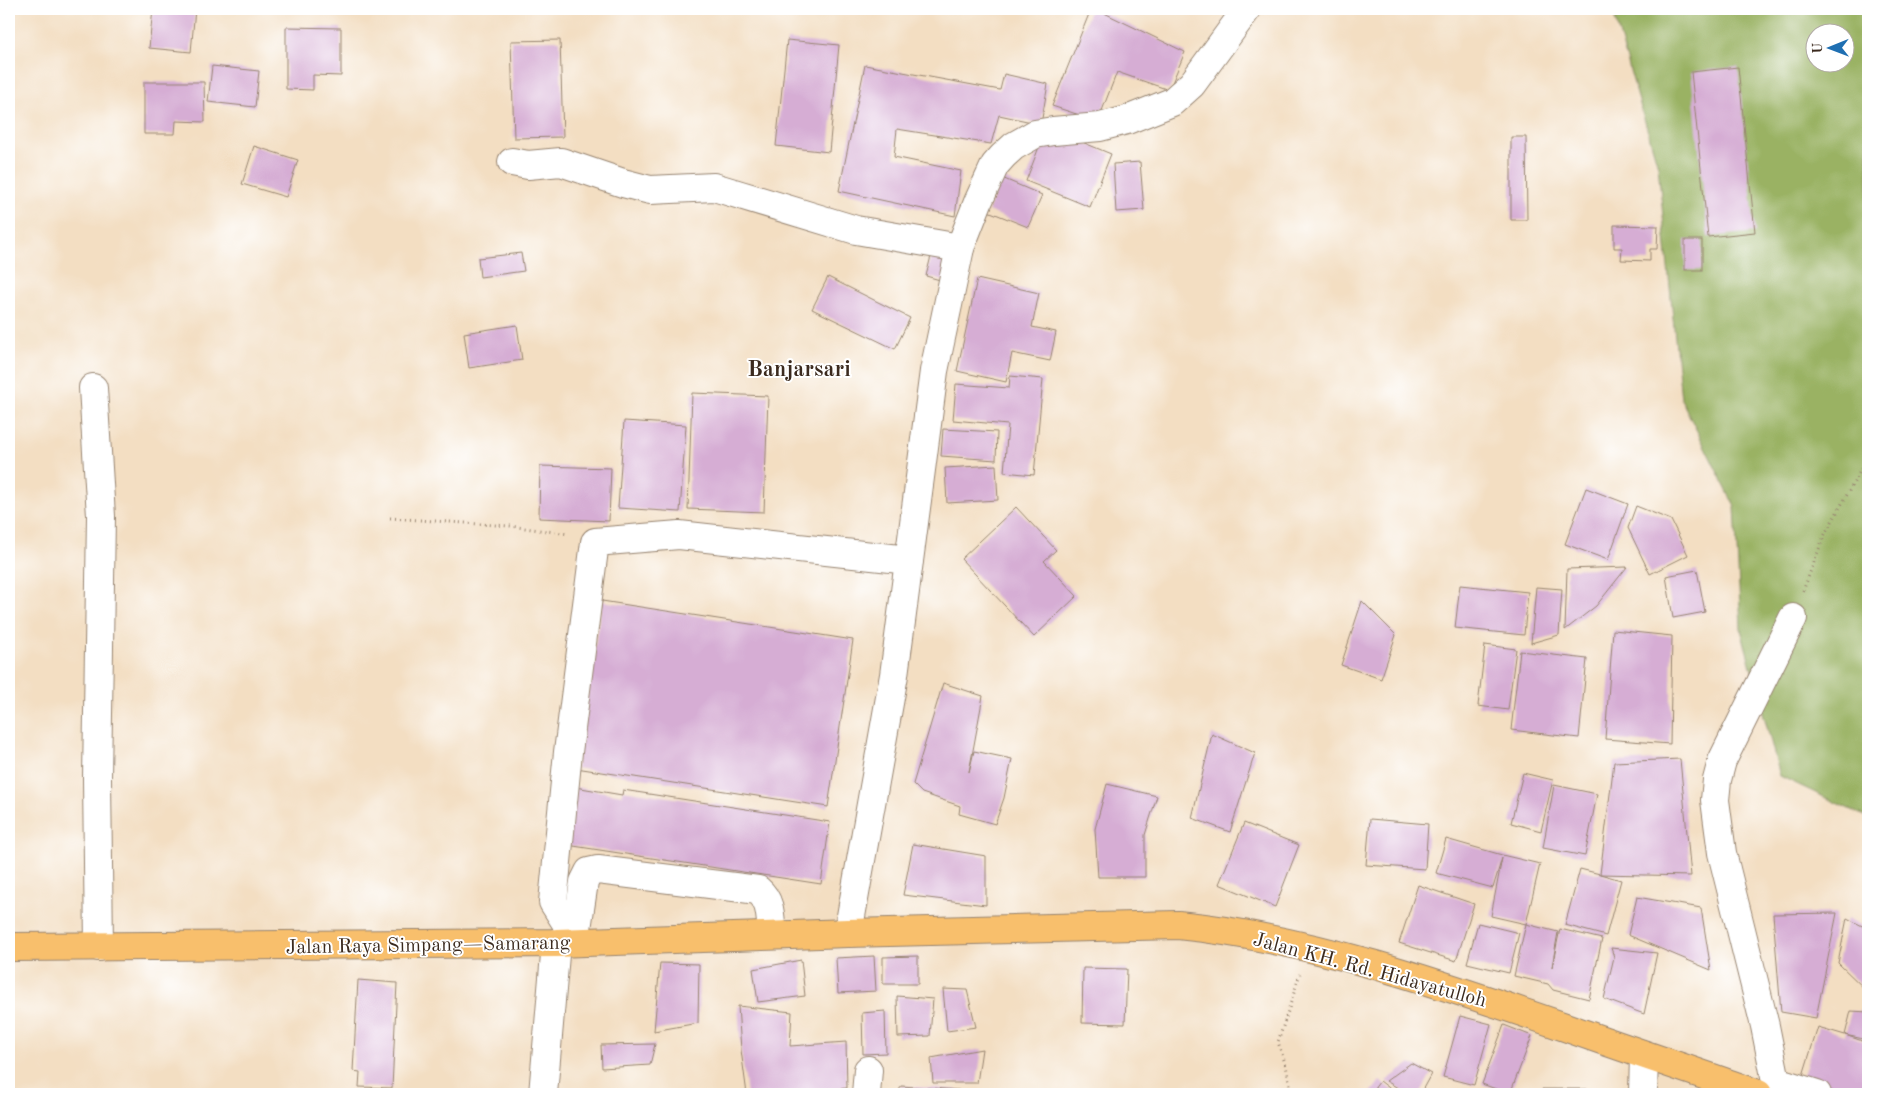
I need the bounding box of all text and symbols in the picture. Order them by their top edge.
north arrow [1804,22,1854,72]
text: U [1811,43,1825,54]
district label: Banjarsari [747,359,851,381]
street label: Jalan KH. Rd. Hidayatulloh [1251,930,1488,1012]
street label: Jalan Raya Simpang—Samarang [285,934,571,958]

